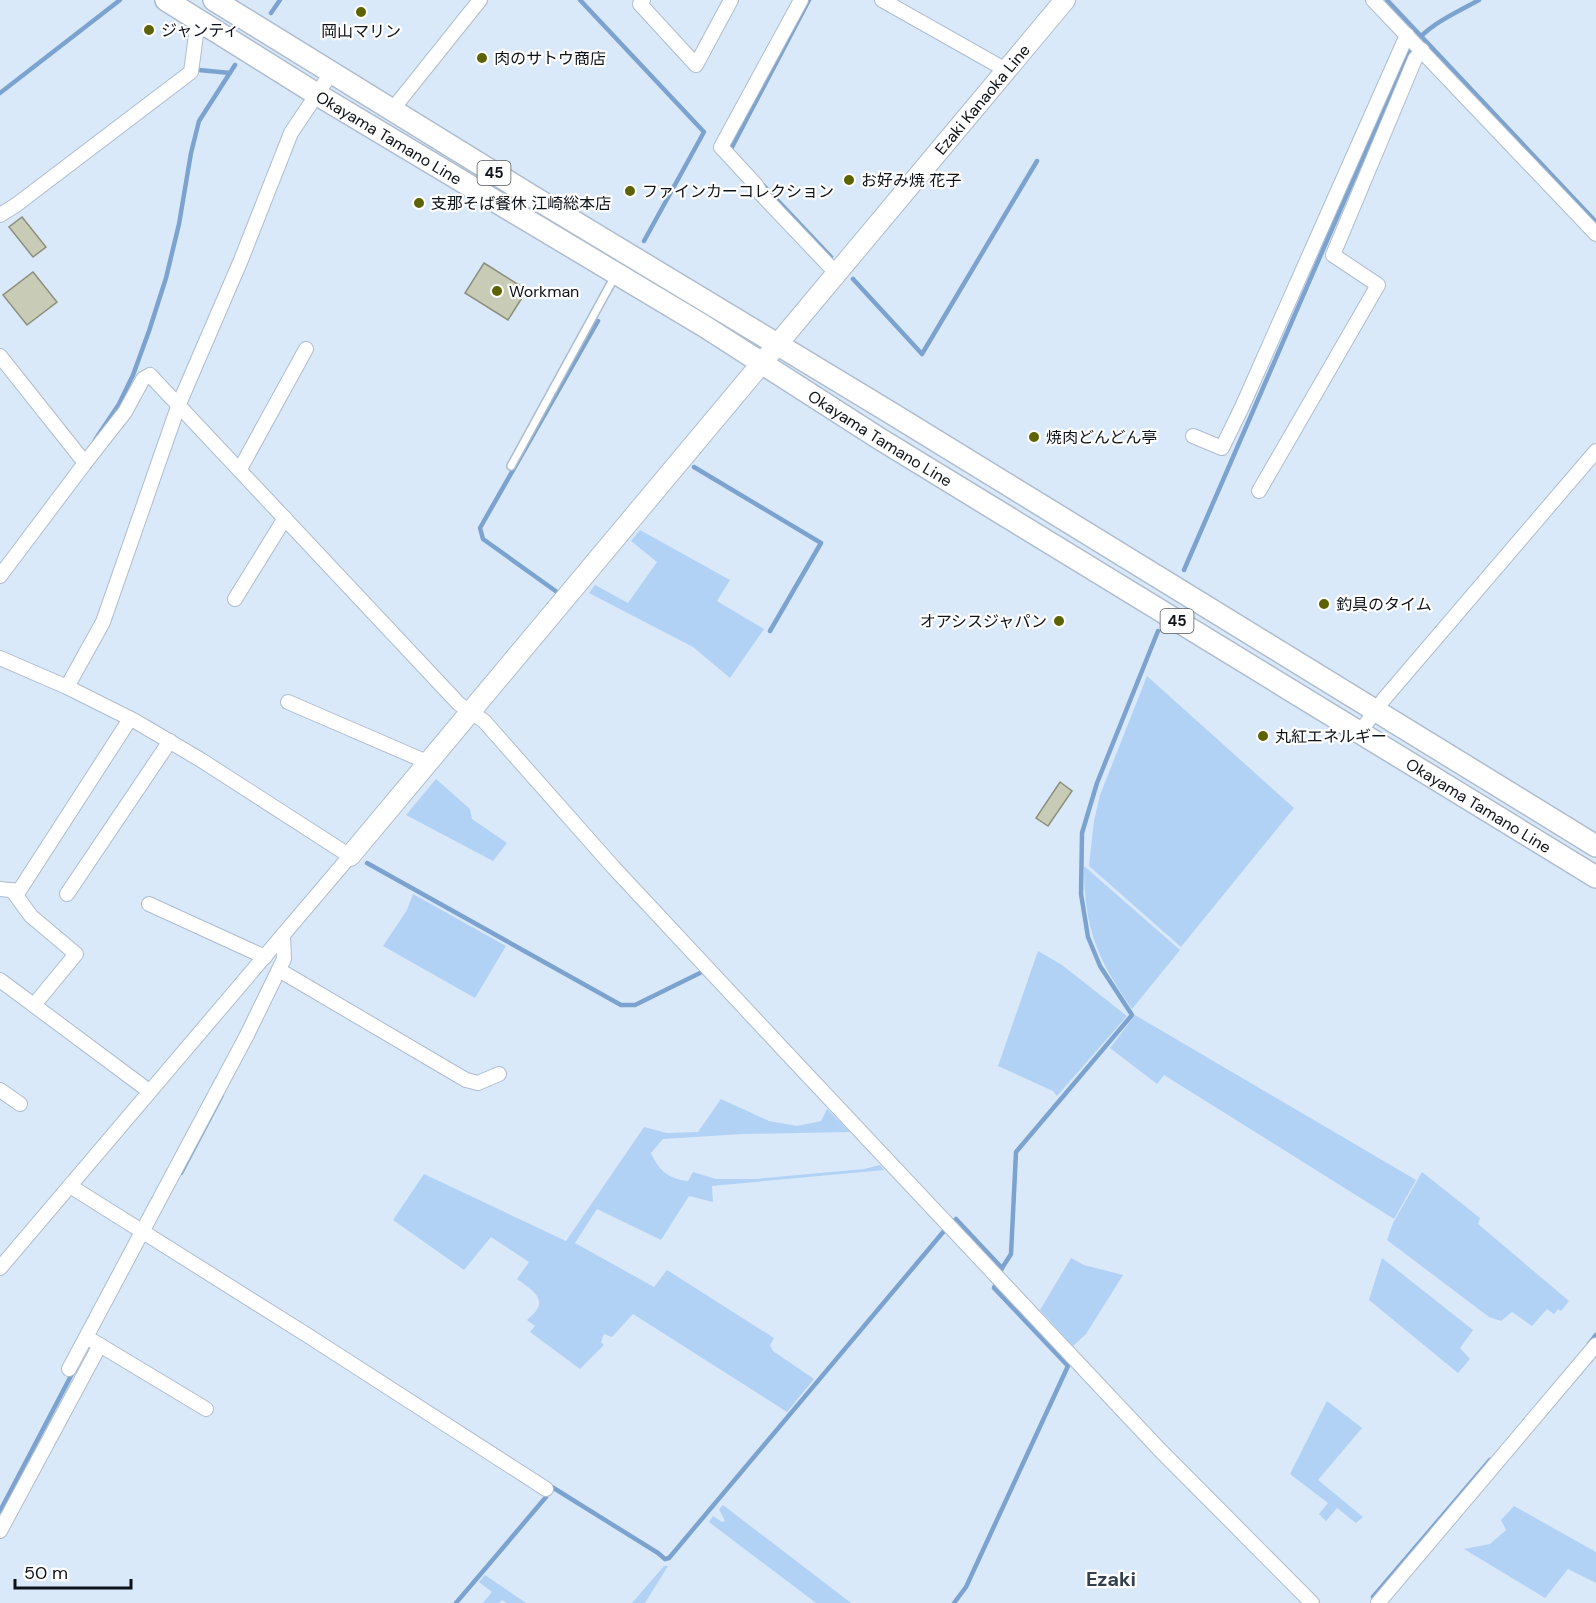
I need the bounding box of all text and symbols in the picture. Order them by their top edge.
marker: 岡山マリン [354,5,368,19]
place label: ジャンティ [161,20,239,41]
place label: 岡山マリン [321,21,401,42]
marker: ジャンティ [142,23,156,37]
street label: Ezaki Kanaoka Line [930,40,1034,159]
place label: 肉のサトウ商店 [494,48,606,69]
marker: 肉のサトウ商店 [475,51,489,65]
street label: Okayama Tamano Line [312,86,466,189]
road number: 45 [478,161,510,185]
place label: お好み焼 花子 [861,170,961,191]
marker: お好み焼 花子 [842,173,856,187]
place label: ファインカーコレクション [642,181,834,202]
marker: ファインカーコレクション [623,184,637,198]
place label: 支那そば餐休 江崎総本店 [431,193,611,214]
marker: 支那そば餐休 江崎総本店 [412,196,426,210]
place label: Workman [509,281,579,302]
marker: Workman [490,284,504,298]
street label: Okayama Tamano Line [804,385,956,491]
place label: 焼肉どんどん亭 [1046,427,1158,448]
marker: 焼肉どんどん亭 [1027,430,1041,444]
place label: 釣具のタイム [1336,594,1432,615]
marker: 釣具のタイム [1317,597,1331,611]
road number: 45 [1160,609,1194,633]
place label: オアシスジャパン [920,611,1047,632]
marker: オアシスジャパン [1052,614,1066,628]
place label: 丸紅エネルギー [1275,726,1387,747]
marker: 丸紅エネルギー [1256,729,1270,743]
street label: Okayama Tamano Line [1402,753,1555,858]
scale bar [15,1552,130,1590]
text: 50 m [24,1561,68,1585]
district label: Ezaki [1086,1566,1136,1592]

